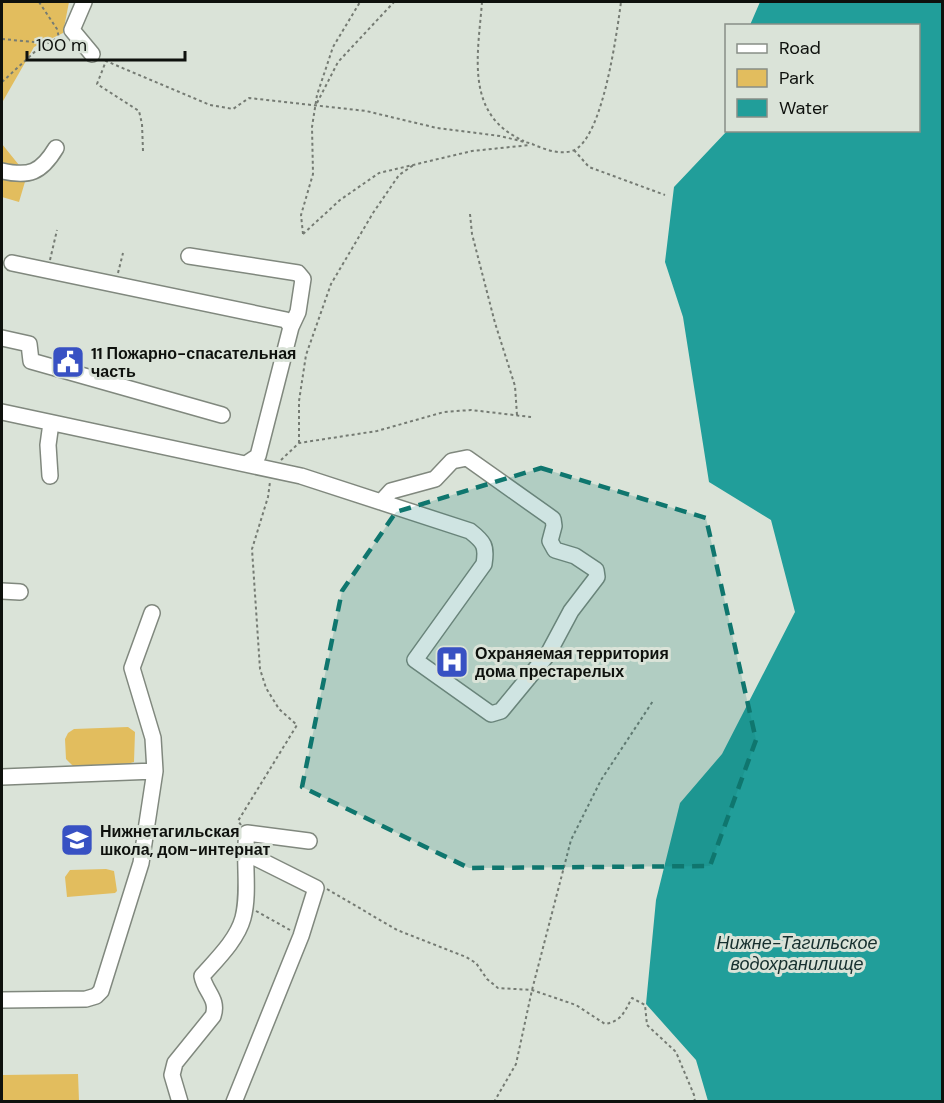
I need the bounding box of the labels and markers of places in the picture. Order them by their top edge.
place label: 11 Пожарно-спасательная часть [91,343,296,382]
public building icon: 11 Пожарно-спасательная часть [50,344,86,380]
place label: Охраняемая территория дома престарелых [475,643,669,682]
hospital icon: Охраняемая территория дома престарелых [434,644,470,680]
place label: Нижнетагильская школа, дом-интернат [100,821,271,860]
school or university icon: Нижнетагильская школа, дом-интернат [59,822,95,858]

